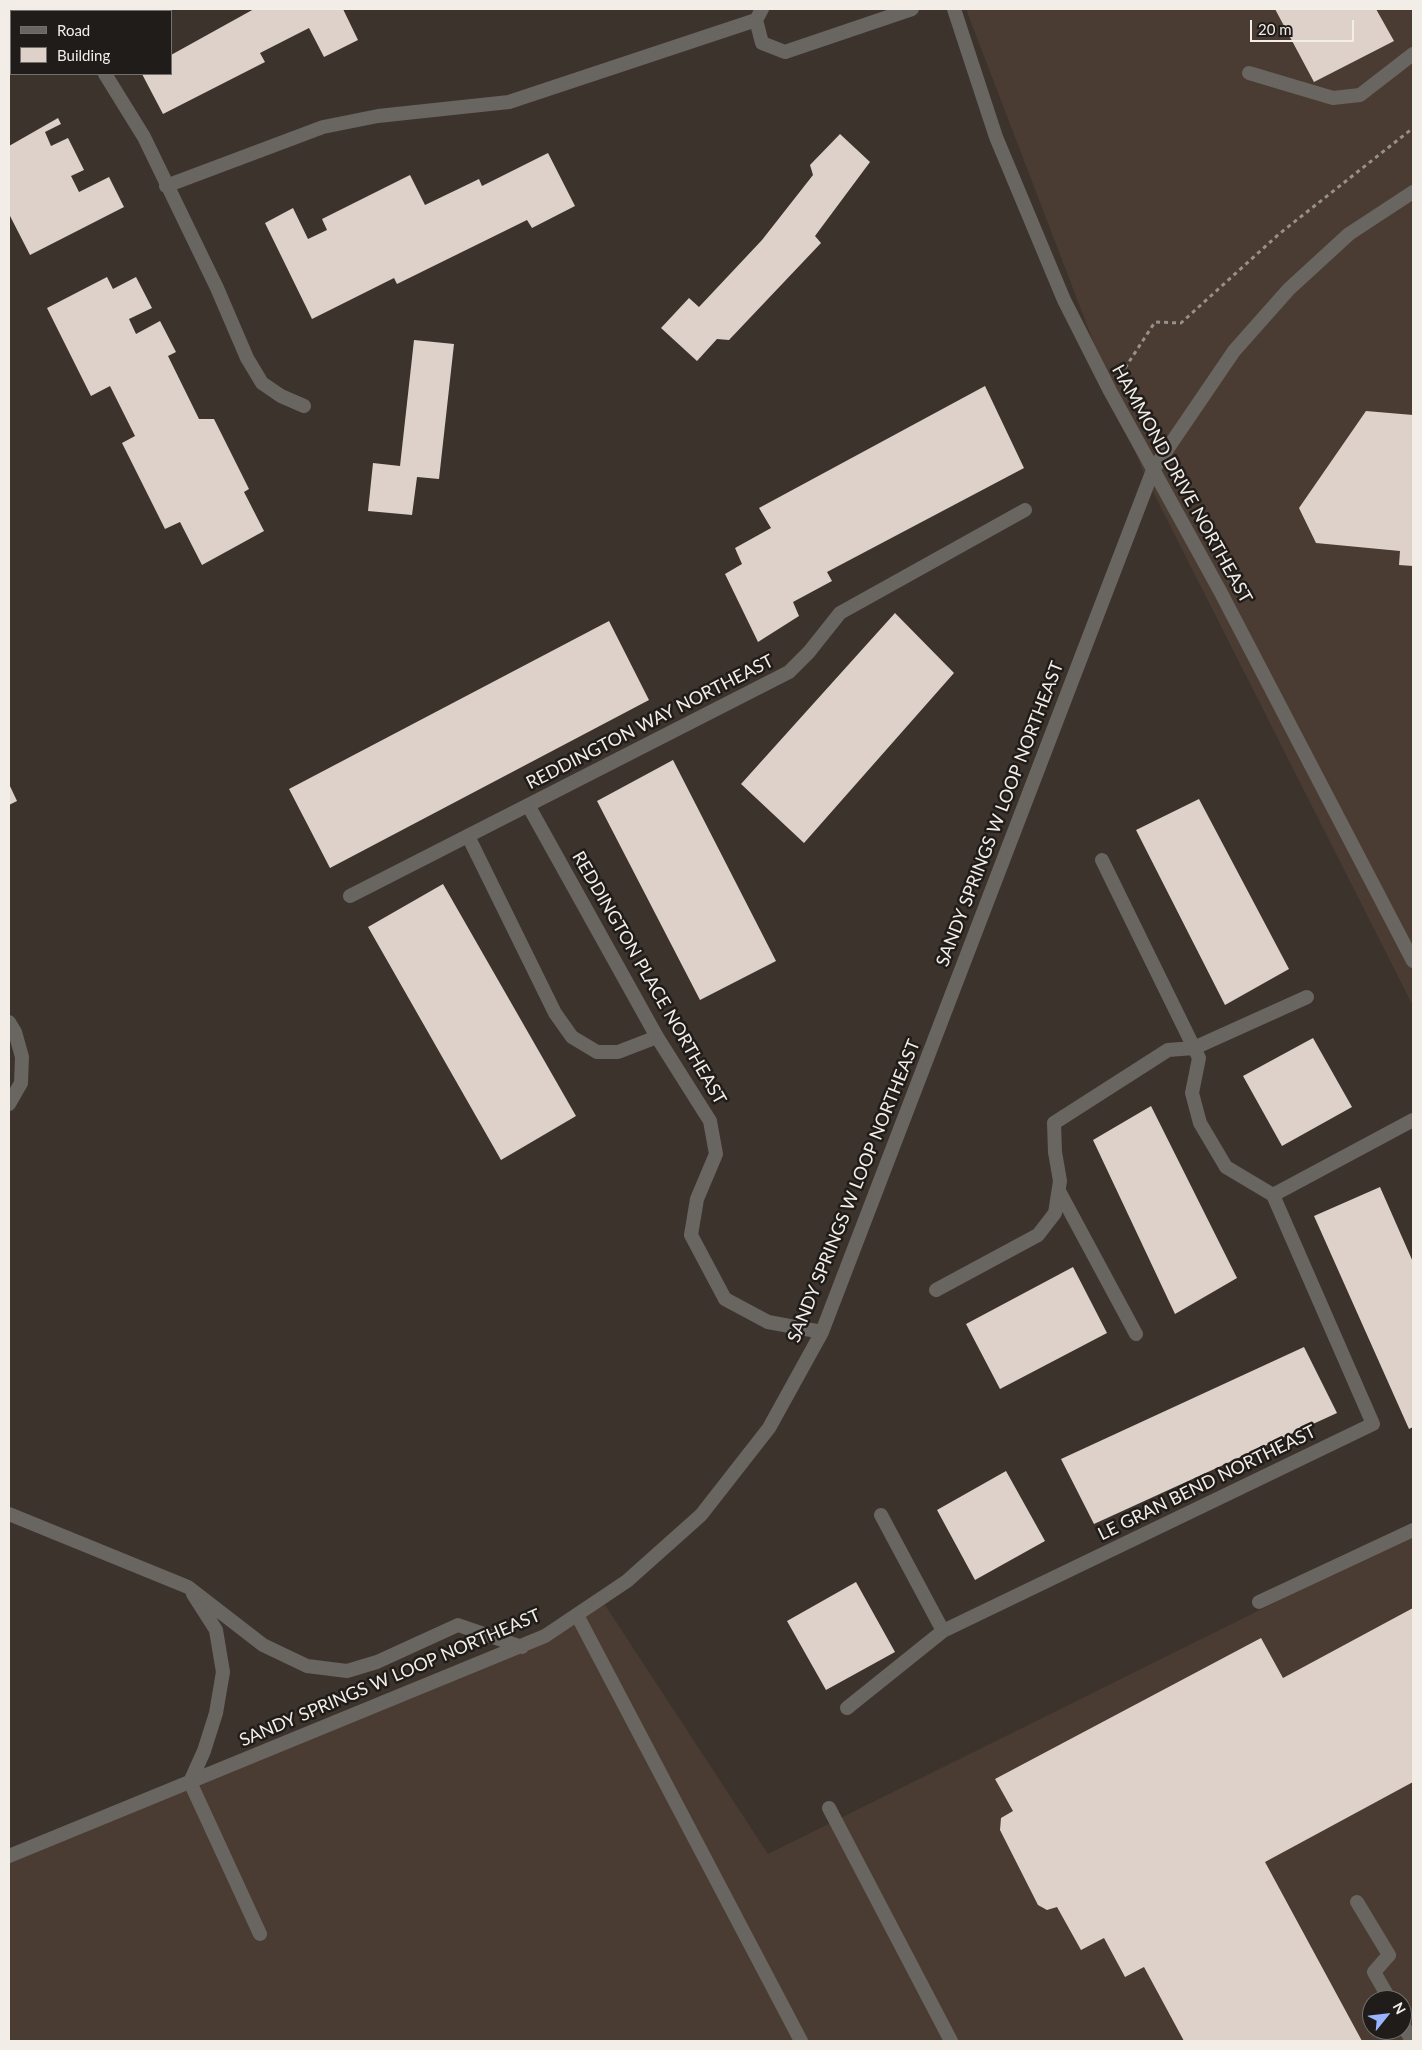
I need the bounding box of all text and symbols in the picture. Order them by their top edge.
legend [10,10,172,75]
scale bar [1252,10,1356,42]
text: 20 m [1258,20,1292,38]
text: Road [57,21,90,39]
text: Building [57,46,110,64]
street label: HAMMOND DRIVE NORTHEAST [1107,361,1257,607]
street label: REDDINGTON WAY NORTHEAST [523,650,777,794]
street label: SANDY SPRINGS W LOOP NORTHEAST [932,658,1068,970]
street label: REDDINGTON PLACE NORTHEAST [567,847,731,1109]
street label: SANDY SPRINGS W LOOP NORTHEAST [783,1036,925,1346]
street label: LE GRAN BEND NORTHEAST [1095,1421,1319,1545]
street label: SANDY SPRINGS W LOOP NORTHEAST [236,1605,544,1751]
north arrow [1362,1990,1412,2040]
text: N [1390,1999,1410,2017]

